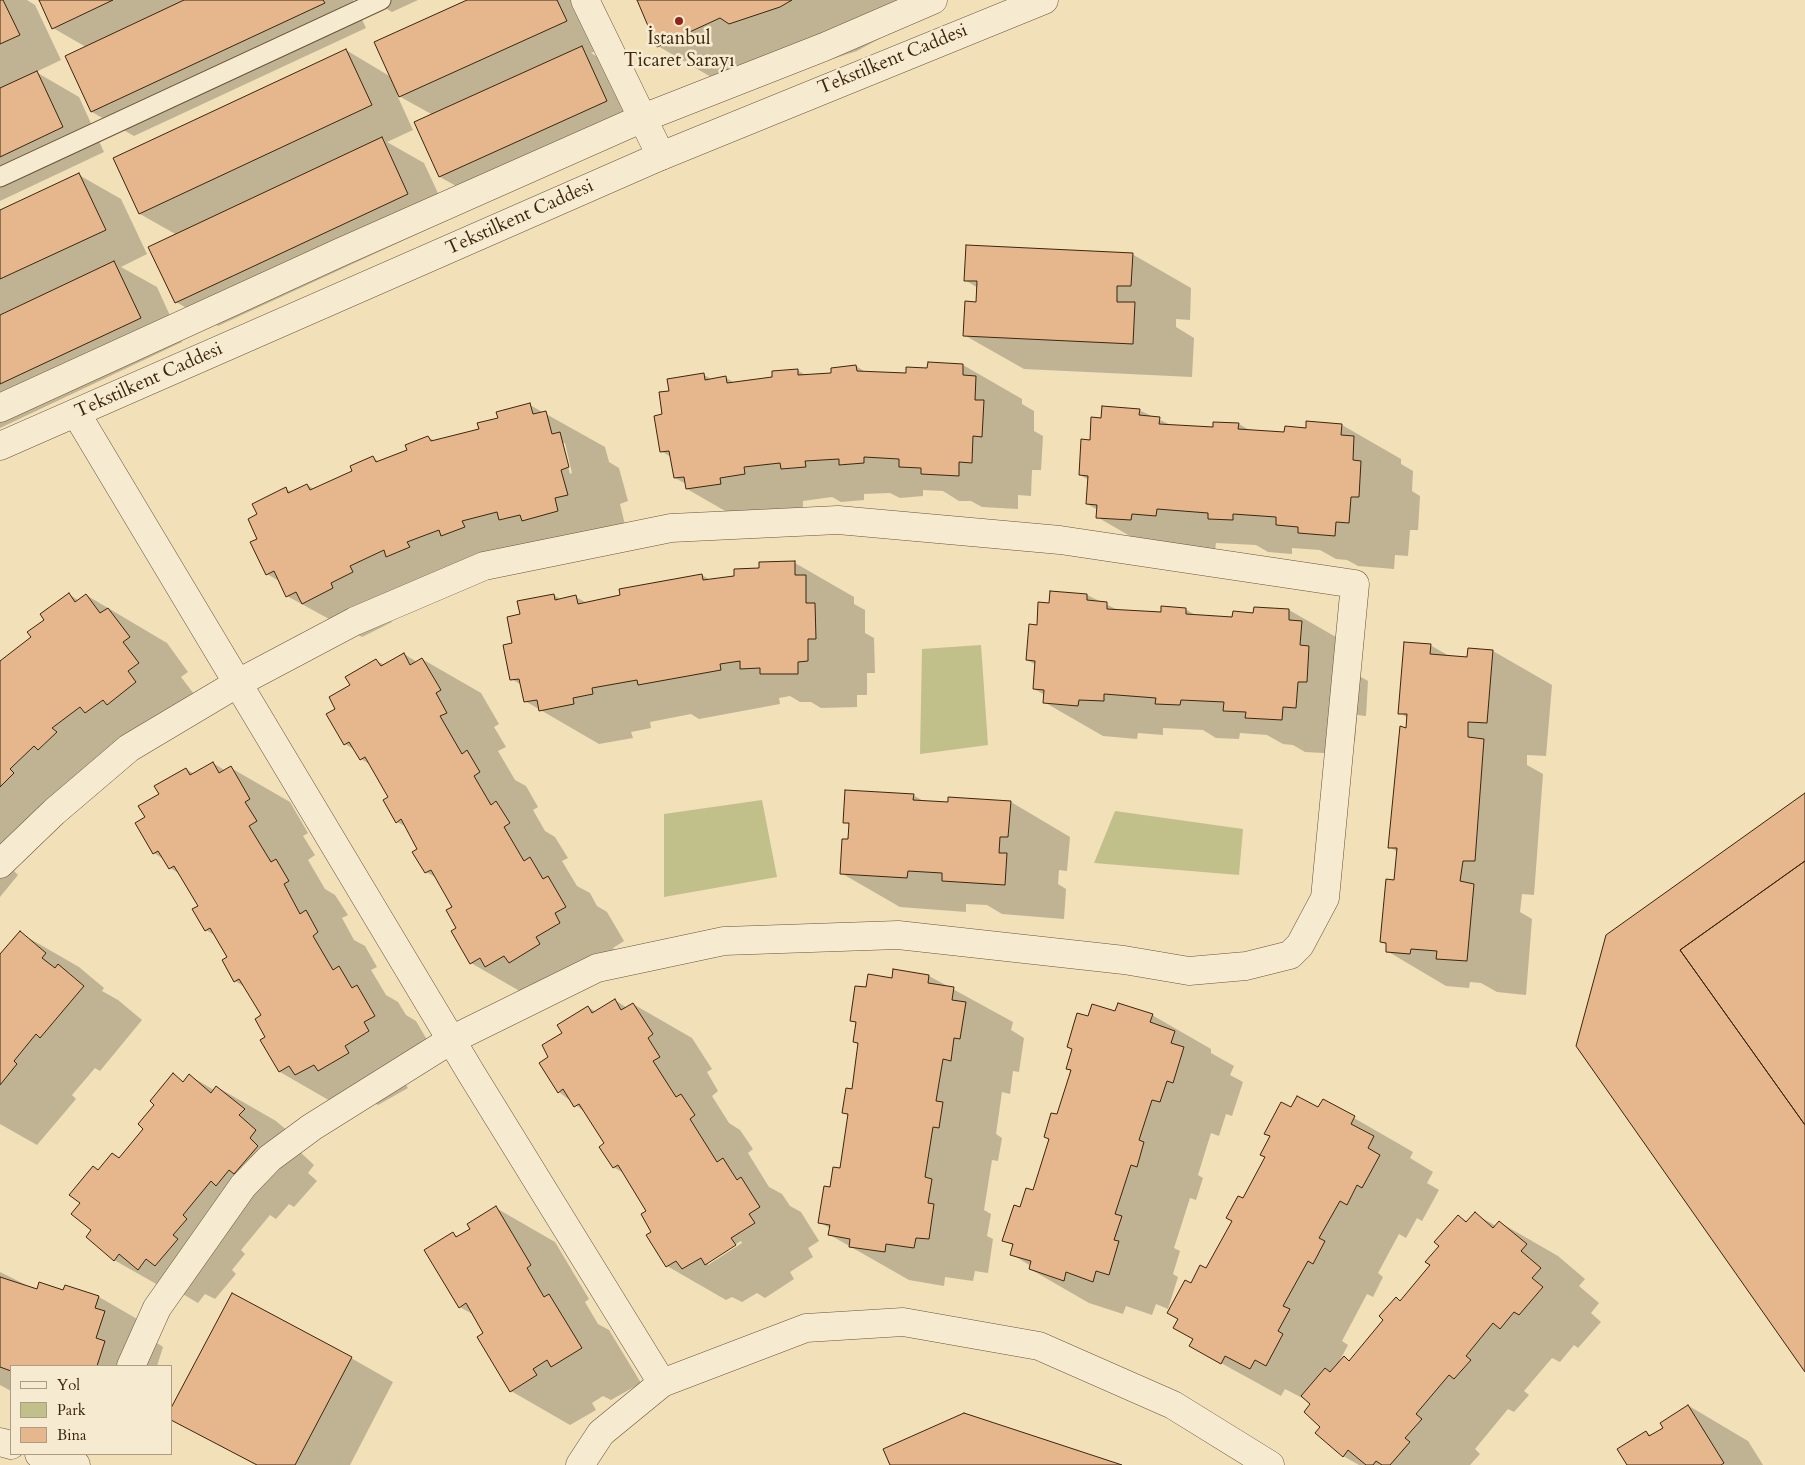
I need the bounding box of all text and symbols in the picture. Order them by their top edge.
marker: İstanbul Ticaret Sarayı [673,15,685,27]
street label: Tekstilkent Caddesi [815,20,971,100]
place label: İstanbul Ticaret Sarayı [623,29,735,73]
street label: Tekstilkent Caddesi [443,175,597,261]
street label: Tekstilkent Caddesi [72,338,226,424]
legend [10,1365,172,1455]
text: Yol [57,1375,80,1395]
text: Park [57,1400,86,1420]
text: Bina [57,1425,86,1445]

